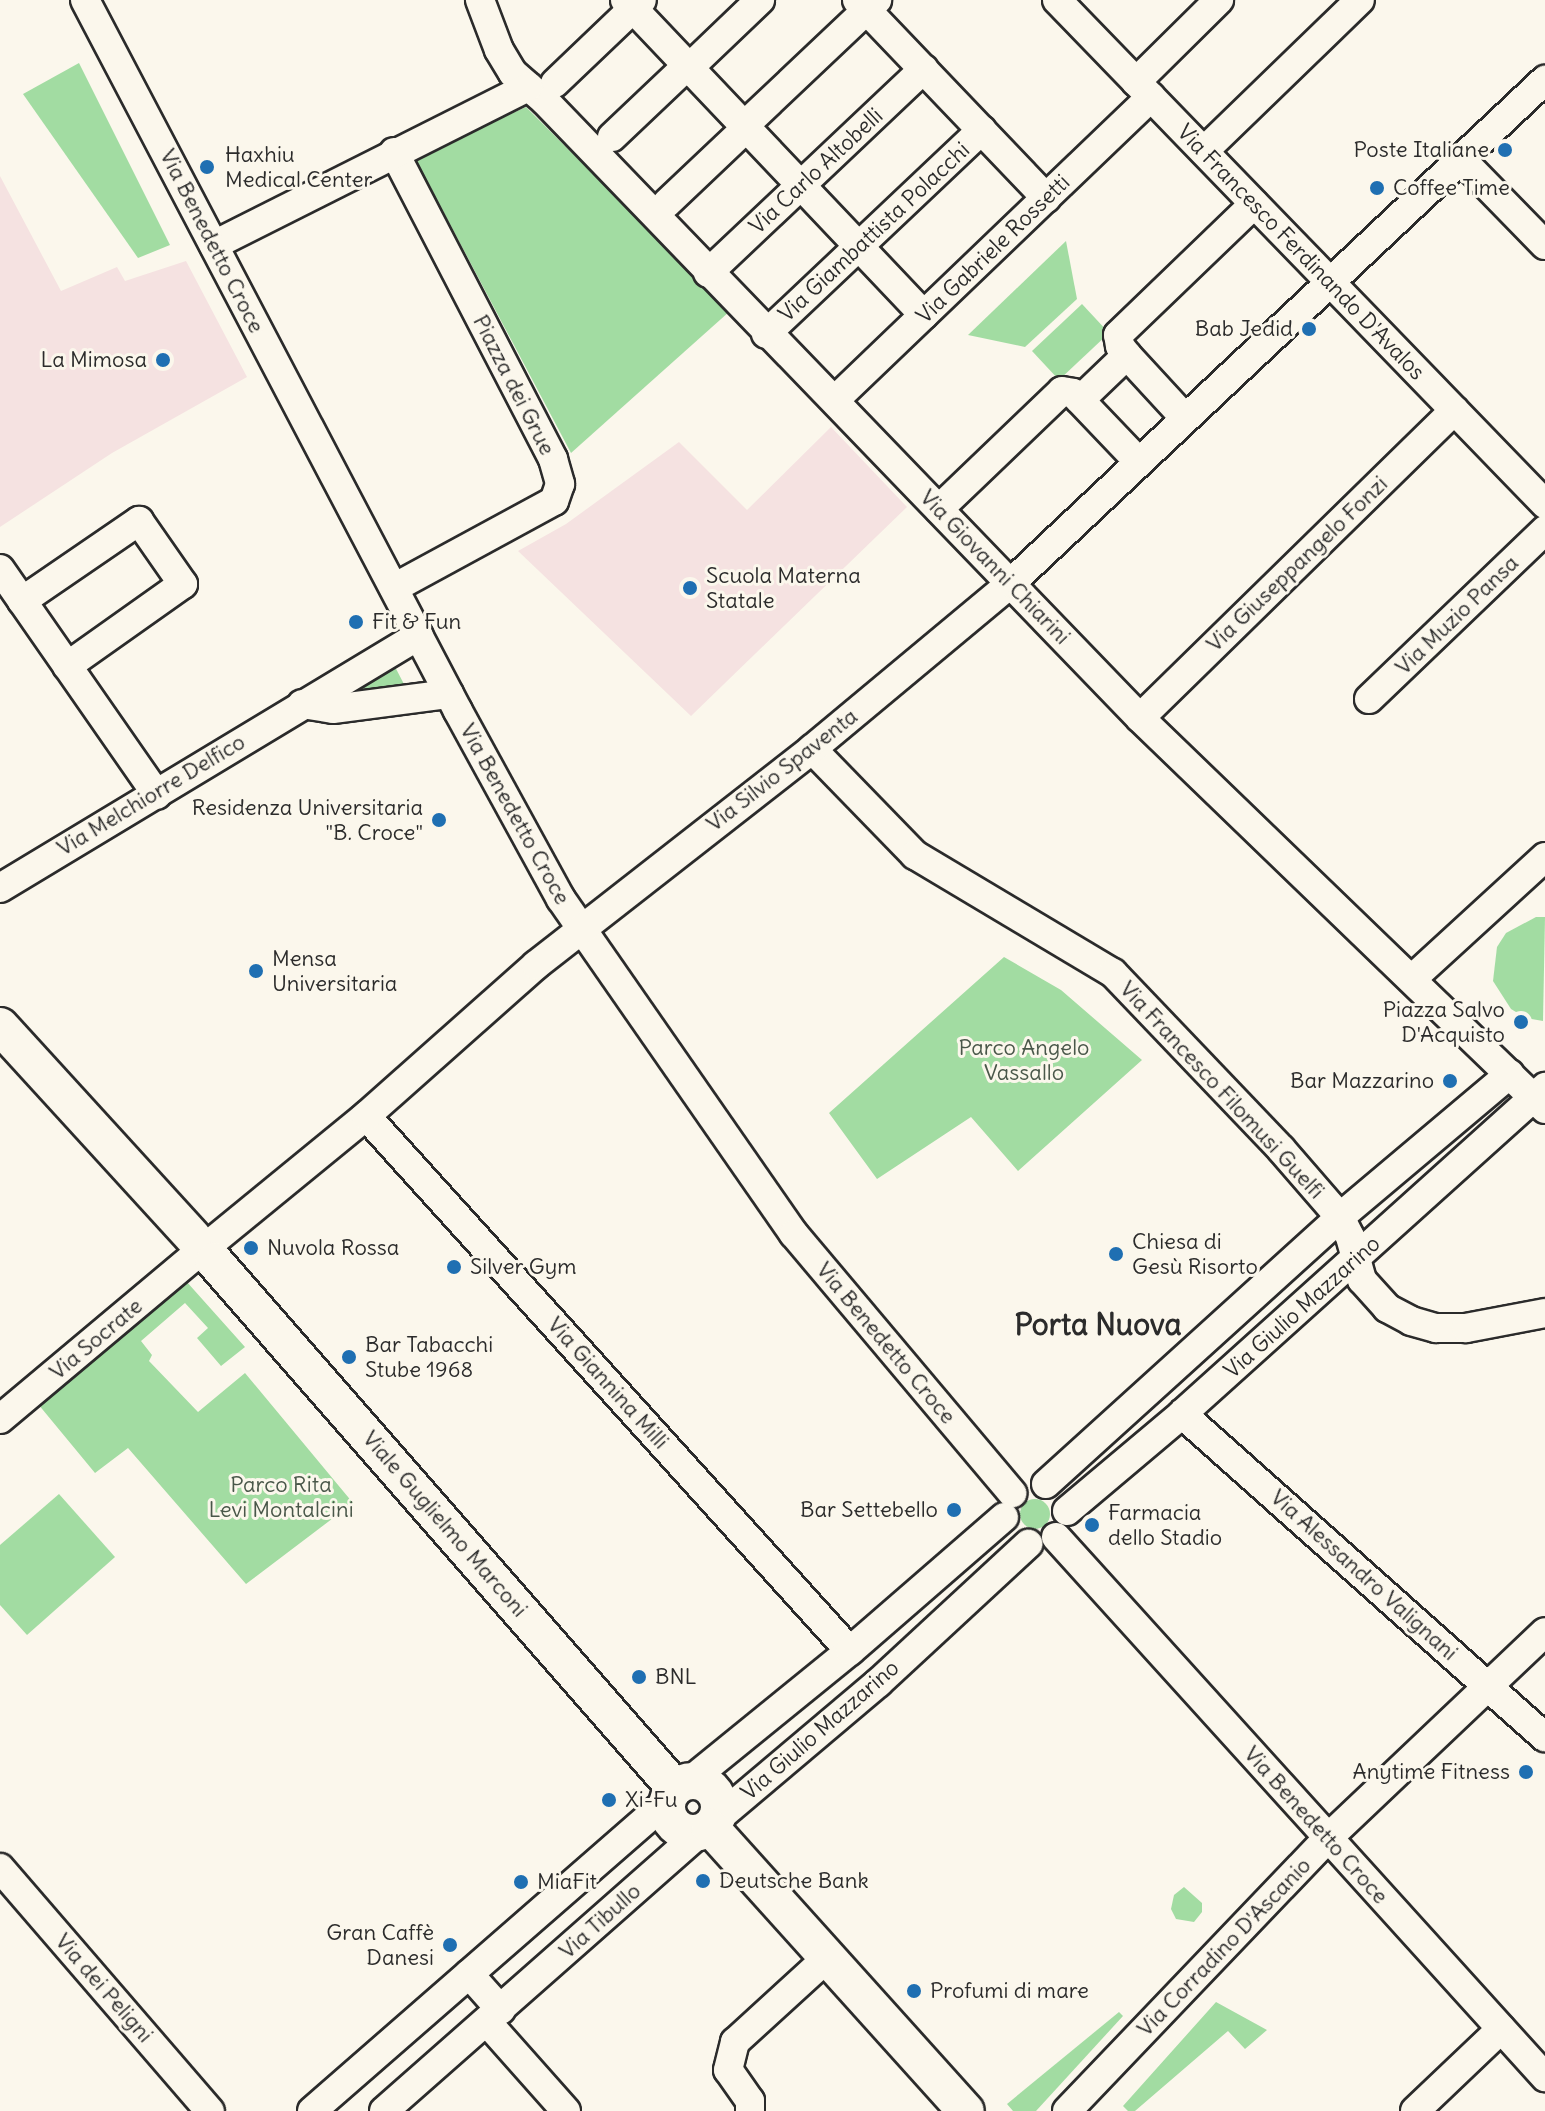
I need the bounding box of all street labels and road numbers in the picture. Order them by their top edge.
street label: Via Carlo Altobelli [744,103,888,239]
street label: Via Francesco Ferdinando D'Avalos [1172,119,1430,385]
street label: Via Giambattista Polacchi [773,137,975,327]
street label: Via Benedetto Croce [154,145,270,337]
street label: Via Gabriele Rossetti [911,169,1075,329]
street label: Piazza dei Grue [467,311,561,459]
street label: Via Giuseppangelo Fonzi [1201,471,1393,657]
street label: Via Giovanni Chiarini [914,484,1076,650]
street label: Via Muzio Pansa [1390,550,1524,680]
street label: Via Silvio Spaventa [701,703,863,837]
street label: Via Benedetto Croce [454,719,576,909]
street label: Via Melchiorre Delfico [52,728,250,862]
street label: Via Francesco Filomusi Guelfi [1114,976,1330,1204]
street label: Via Giulio Mazzarino [1219,1230,1385,1384]
street label: Via Benedetto Croce [811,1257,961,1429]
street label: Via Socrate [44,1293,148,1385]
street label: Via Giannina Milli [542,1312,674,1454]
street label: Viale Guglielmo Marconi [357,1426,533,1622]
street label: Via Alessandro Valignani [1265,1484,1463,1666]
street label: Via Giulio Mazzarino [736,1654,904,1806]
street label: Via Benedetto Croce [1238,1741,1394,1909]
street label: Via Corradino D'Ascanio [1132,1852,1316,2042]
street label: Via Tibullo [554,1878,646,1964]
street label: Via dei Peligni [50,1928,158,2048]

